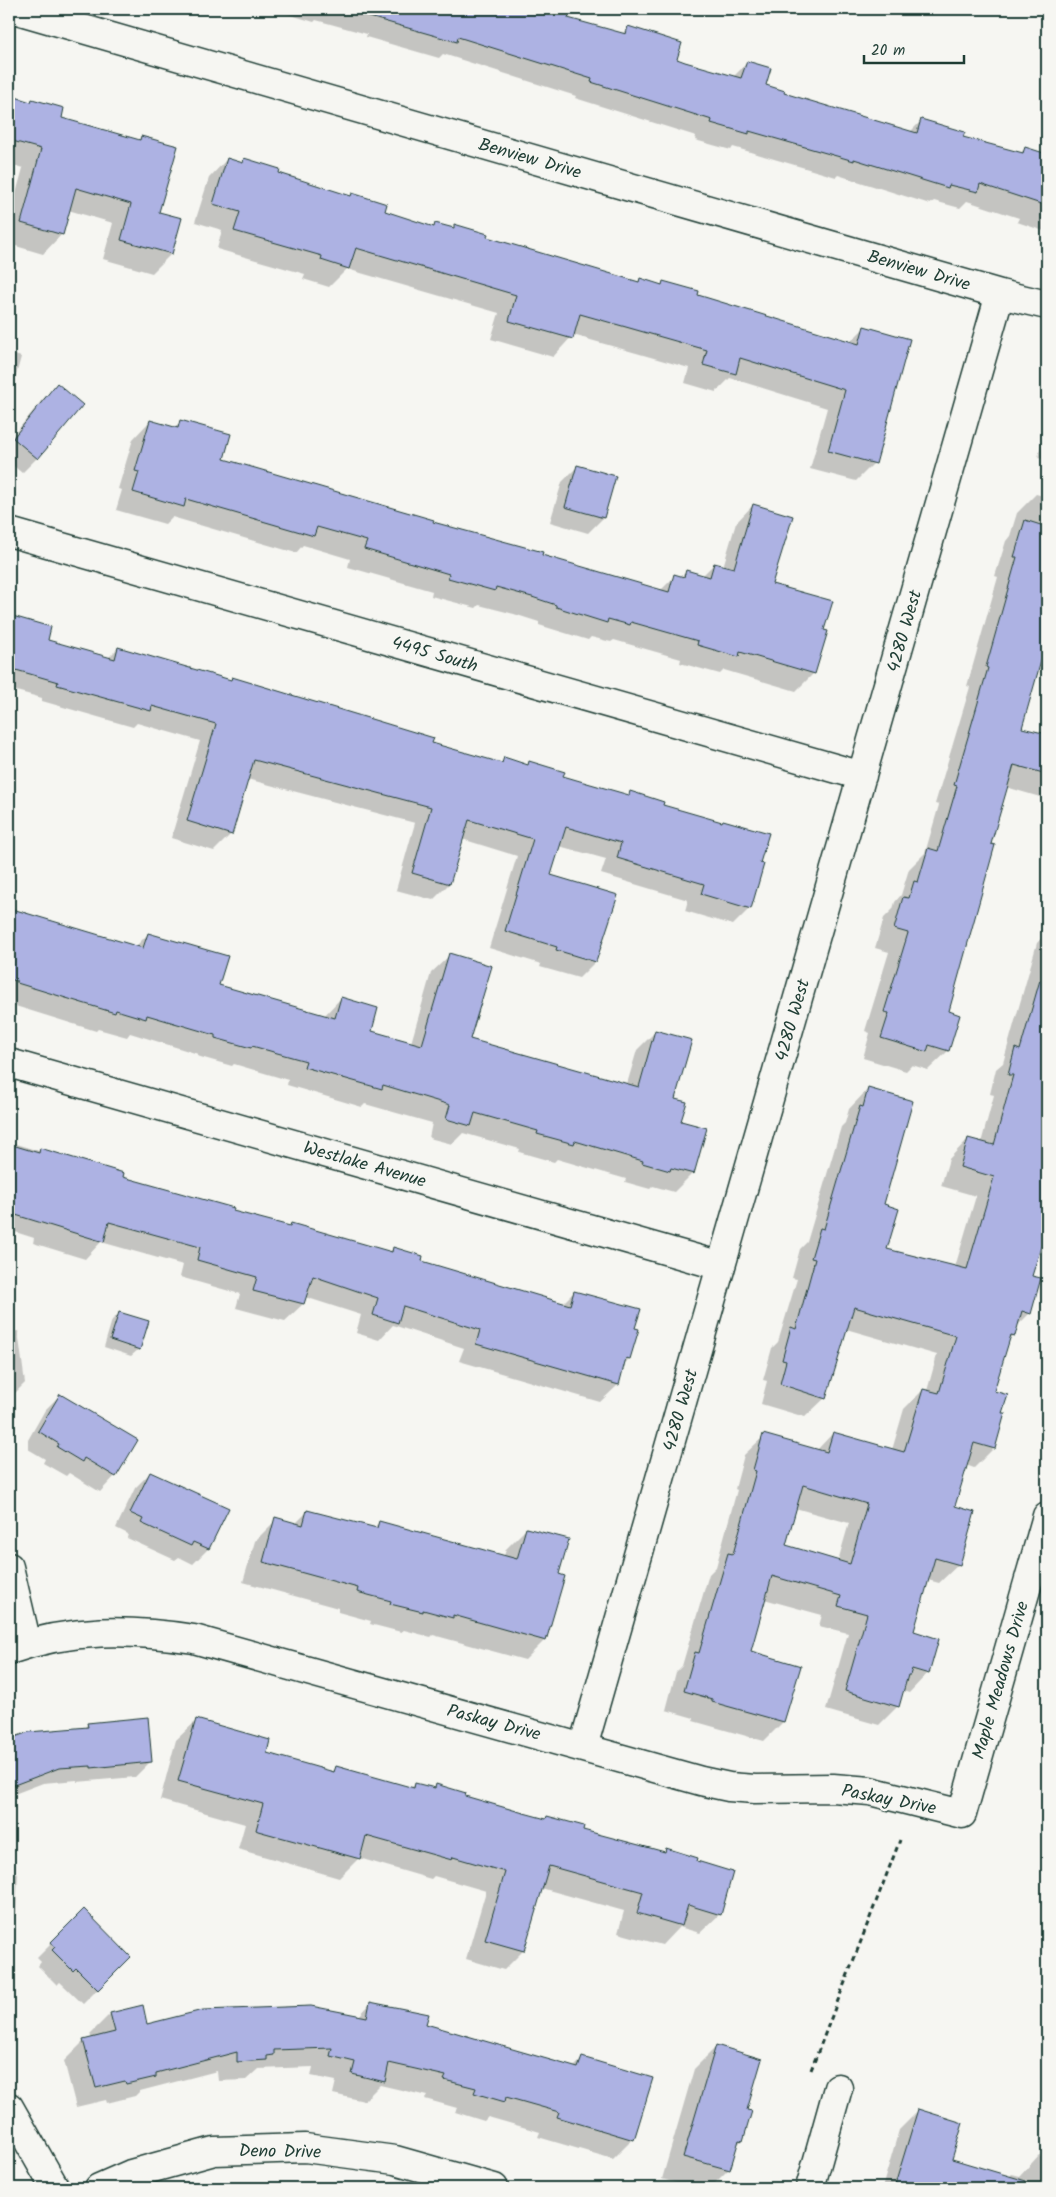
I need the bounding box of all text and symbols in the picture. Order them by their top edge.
scale bar [864,32,964,64]
text: 20 m [871,39,905,63]
street label: Benview Drive [475,131,585,188]
street label: Benview Drive [864,243,974,300]
street label: 4280 West [880,586,931,676]
street label: 4495 South [388,629,481,682]
street label: 4280 West [768,975,819,1065]
street label: Westlake Avenue [300,1134,429,1197]
street label: 4280 West [656,1365,707,1455]
street label: Maple Meadows Drive [965,1598,1038,1763]
street label: Paskay Drive [444,1697,544,1750]
street label: Paskay Drive [839,1777,939,1824]
street label: Deno Drive [239,2137,321,2168]

